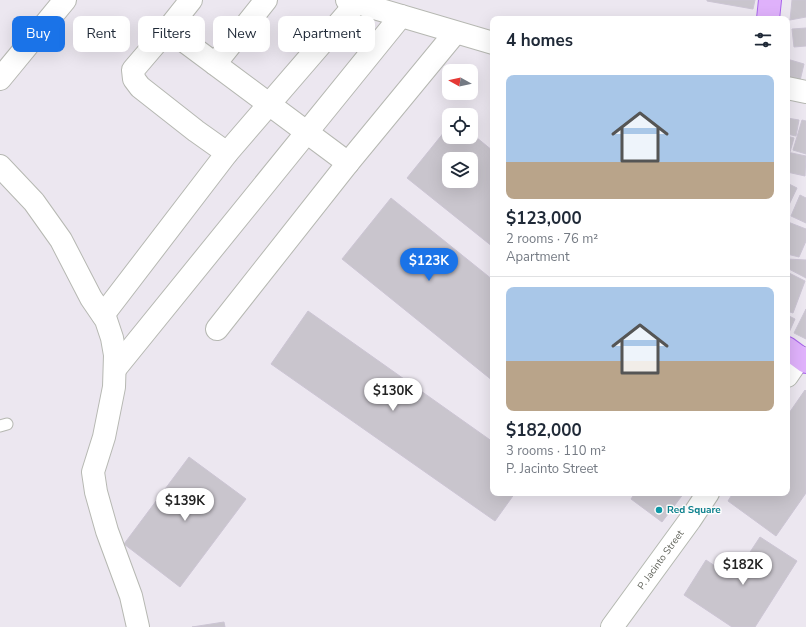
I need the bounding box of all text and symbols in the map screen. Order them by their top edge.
chip: Buy [12,16,65,52]
chip: Rent [73,16,130,52]
chip: Filters [138,16,205,52]
chip: New [213,16,270,52]
chip: Apartment [278,16,375,52]
text: 4 homes [506,29,573,52]
icon: filters [752,29,774,51]
north arrow [442,64,478,100]
map controls [442,64,478,188]
icon: home [604,101,676,173]
button: locate [442,108,478,144]
button: layers [442,152,478,188]
text: $123,000 [506,207,582,230]
text: 2 rooms · 76 m² [506,230,598,248]
pin: $123K [401,248,457,282]
text: Apartment [506,248,569,266]
text: $123K [409,252,449,270]
icon: home [604,313,676,385]
pin: $130K [365,378,421,412]
text: $130K [373,382,413,400]
text: $182,000 [506,419,582,442]
text: 3 rooms · 110 m² [506,442,606,460]
text: P. Jacinto Street [506,460,598,478]
pin: $139K [157,488,213,522]
text: $139K [165,492,205,510]
place label: Red Square [667,503,721,517]
marker: Red Square [654,505,664,515]
street label: P. Jacinto Street [634,527,688,593]
pin: $182K [715,552,771,586]
text: $182K [723,556,763,574]

